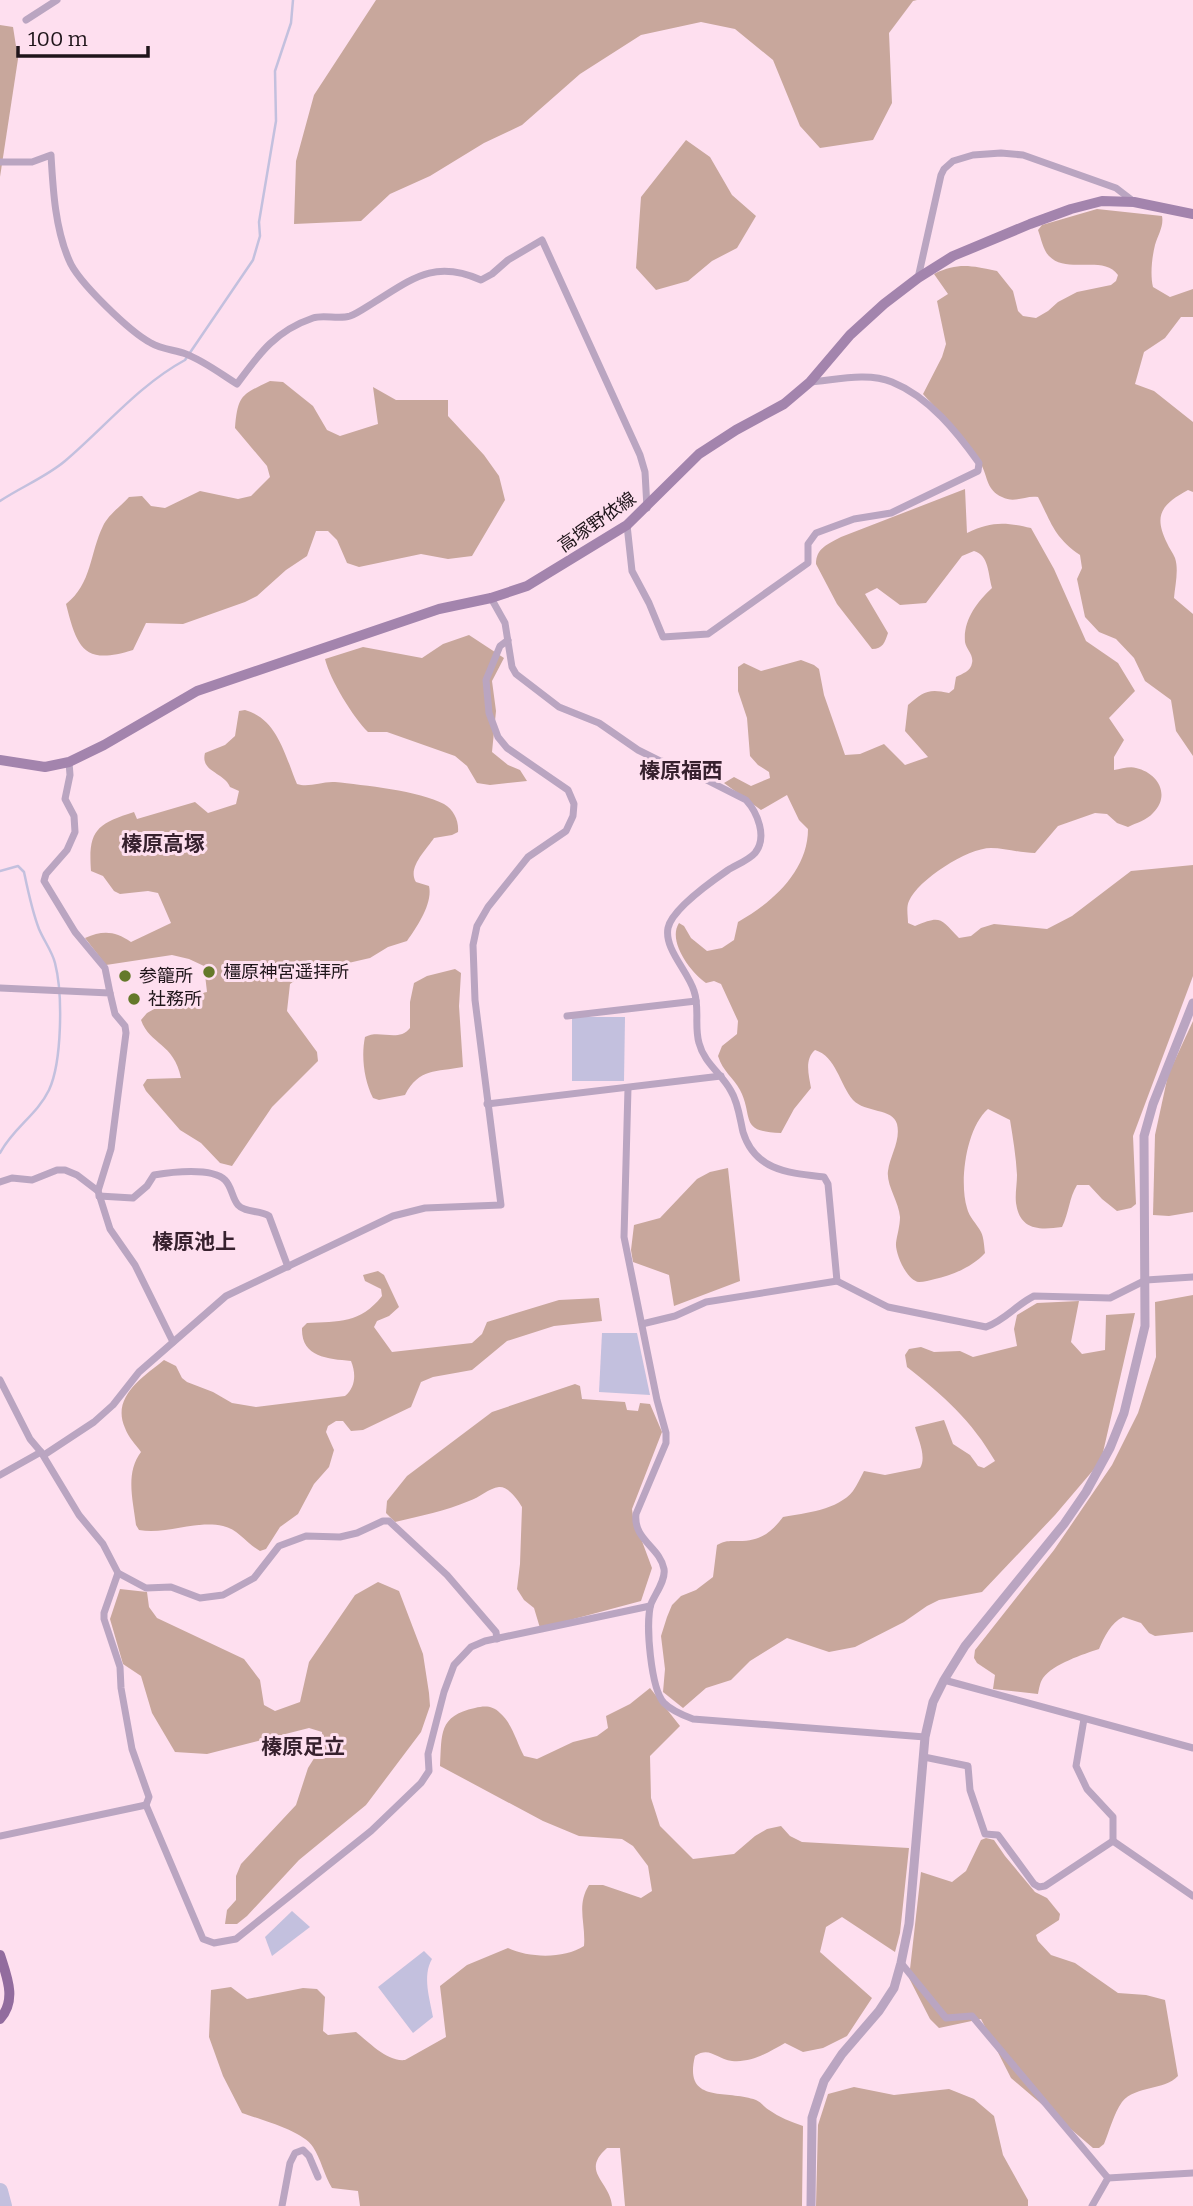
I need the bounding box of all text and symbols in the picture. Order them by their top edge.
scale bar [18,14,147,58]
text: 100 m [28,26,88,52]
street label: 高塚野依線 [554,487,640,557]
district label: 榛原福西 [639,758,723,784]
district label: 榛原高塚 [121,831,205,857]
place label: 橿原神宮遥拝所 [223,961,349,983]
marker: 橿原神宮遥拝所 [201,964,217,980]
place label: 参籠所 [139,965,193,987]
marker: 参籠所 [117,968,133,984]
place label: 社務所 [148,988,202,1010]
marker: 社務所 [126,991,142,1007]
district label: 榛原池上 [152,1229,236,1255]
district label: 榛原足立 [261,1734,345,1760]

